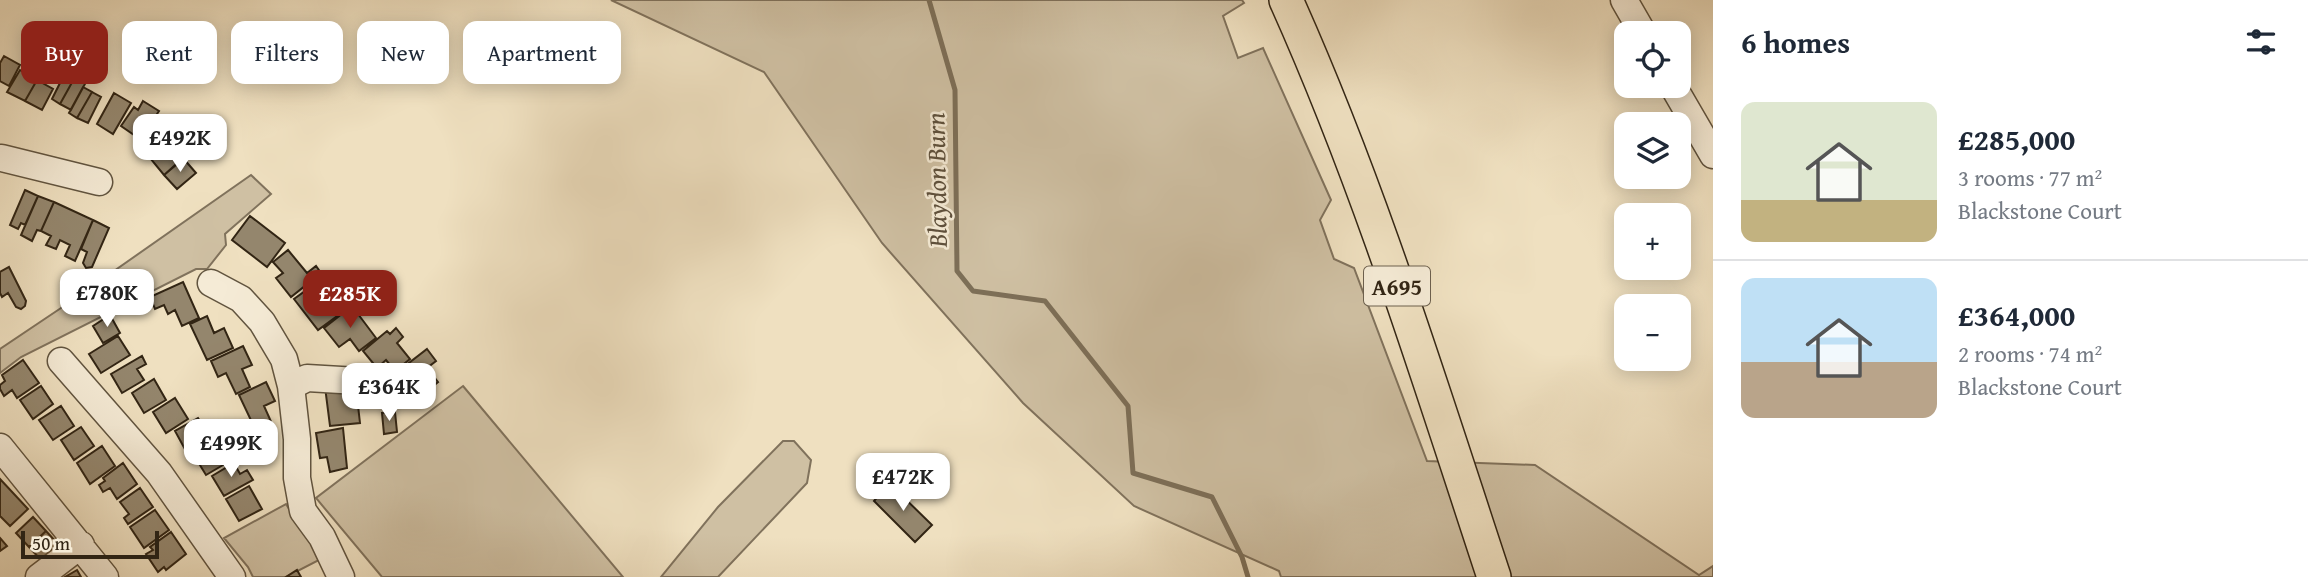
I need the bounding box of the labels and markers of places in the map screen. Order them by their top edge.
pin: £492K [131,114,229,174]
pin: £780K [58,270,156,329]
pin: £285K [301,270,399,330]
pin: £364K [340,364,438,423]
pin: £499K [182,420,280,479]
pin: £472K [854,454,952,513]

